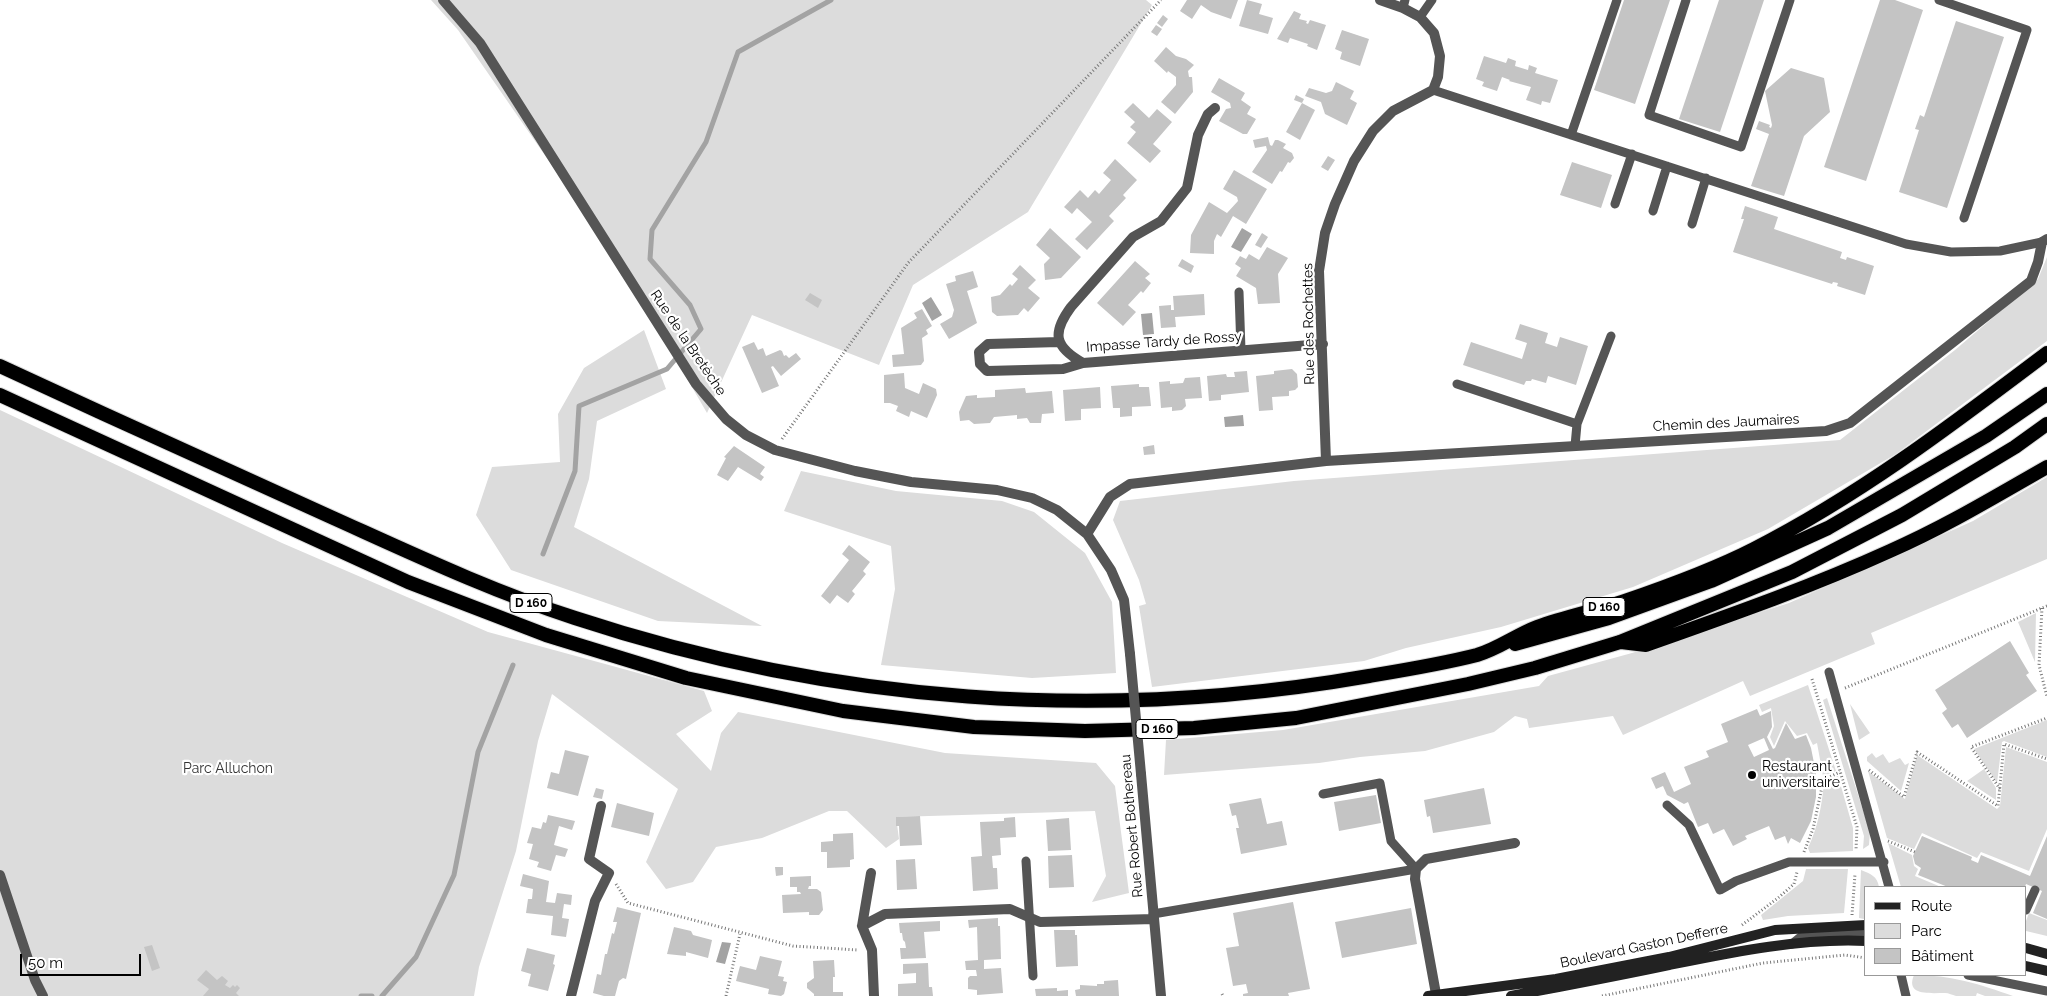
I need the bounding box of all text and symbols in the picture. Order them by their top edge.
street label: Rue des Rochettes [1300,263,1318,385]
street label: Rue de la Bretèche [646,287,730,399]
street label: Impasse Tardy de Rossy [1086,328,1242,356]
street label: Chemin des Jaumaires [1652,411,1800,435]
road number: D 160 [510,594,552,612]
road number: D 160 [1583,598,1625,616]
road number: D 160 [1136,720,1178,739]
street label: Rue Robert Bothereau [1117,754,1147,898]
place label: Restaurant universitaire [1762,759,1840,792]
park label: Parc Alluchon [183,761,273,777]
marker: Restaurant universitaire [1746,769,1758,781]
legend [1864,886,2027,976]
text: Route [1911,897,1952,915]
street label: Boulevard Gaston Defferre [1559,920,1729,972]
text: Parc [1911,922,1942,940]
scale bar [22,944,144,976]
text: Bâtiment [1911,947,1974,965]
text: 50 m [28,954,63,972]

